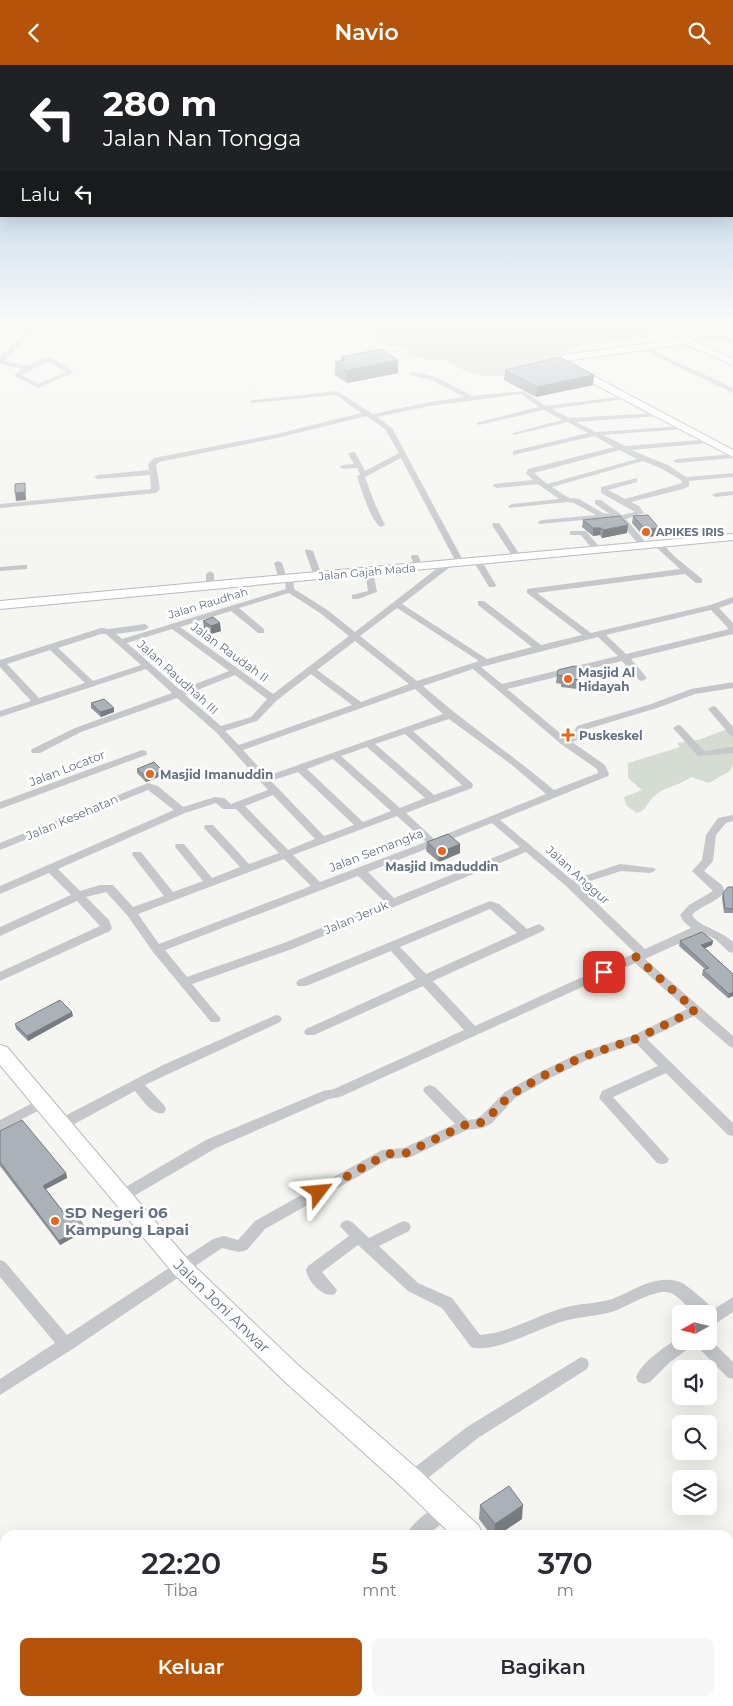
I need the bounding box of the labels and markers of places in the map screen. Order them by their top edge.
place label: APIKES IRIS [655,525,724,539]
marker: APIKES IRIS [640,526,652,538]
place label: Masjid Al Hidayah [578,665,635,694]
marker: Masjid Al Hidayah [562,673,574,685]
marker: Puskeskel [561,728,575,742]
place label: Puskeskel [579,728,643,743]
place label: Masjid Imanuddin [160,767,273,782]
marker: Masjid Imanuddin [144,768,156,780]
marker: Masjid Imaduddin [436,845,448,857]
place label: Masjid Imaduddin [385,859,499,874]
pin [583,951,625,993]
place label: SD Negeri 06 Kampung Lapai [65,1203,189,1239]
marker: SD Negeri 06 Kampung Lapai [49,1215,61,1227]

